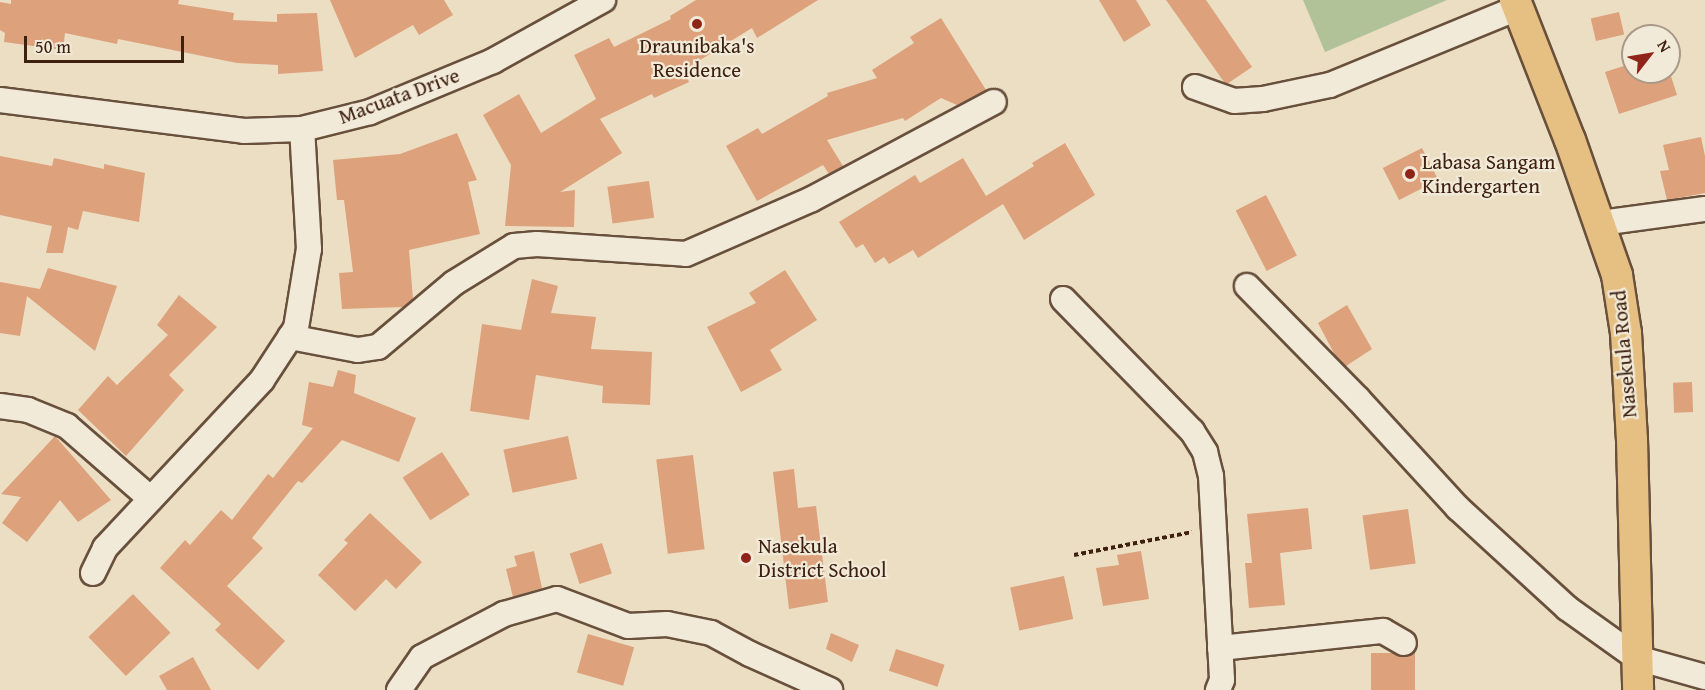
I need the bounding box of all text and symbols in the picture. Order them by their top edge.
marker: Draunibaka's Residence [690,17,704,31]
scale bar [27,24,188,62]
north arrow [1621,24,1681,84]
text: 50 m [35,33,71,60]
place label: Draunibaka's Residence [639,33,755,83]
text: N [1652,35,1678,57]
street label: Macuata Drive [335,62,463,130]
place label: Labasa Sangam Kindergarten [1422,149,1555,199]
marker: Labasa Sangam Kindergarten [1403,167,1417,181]
street label: Nasekula Road [1606,289,1642,419]
place label: Nasekula District School [758,533,887,583]
marker: Nasekula District School [739,551,753,565]

